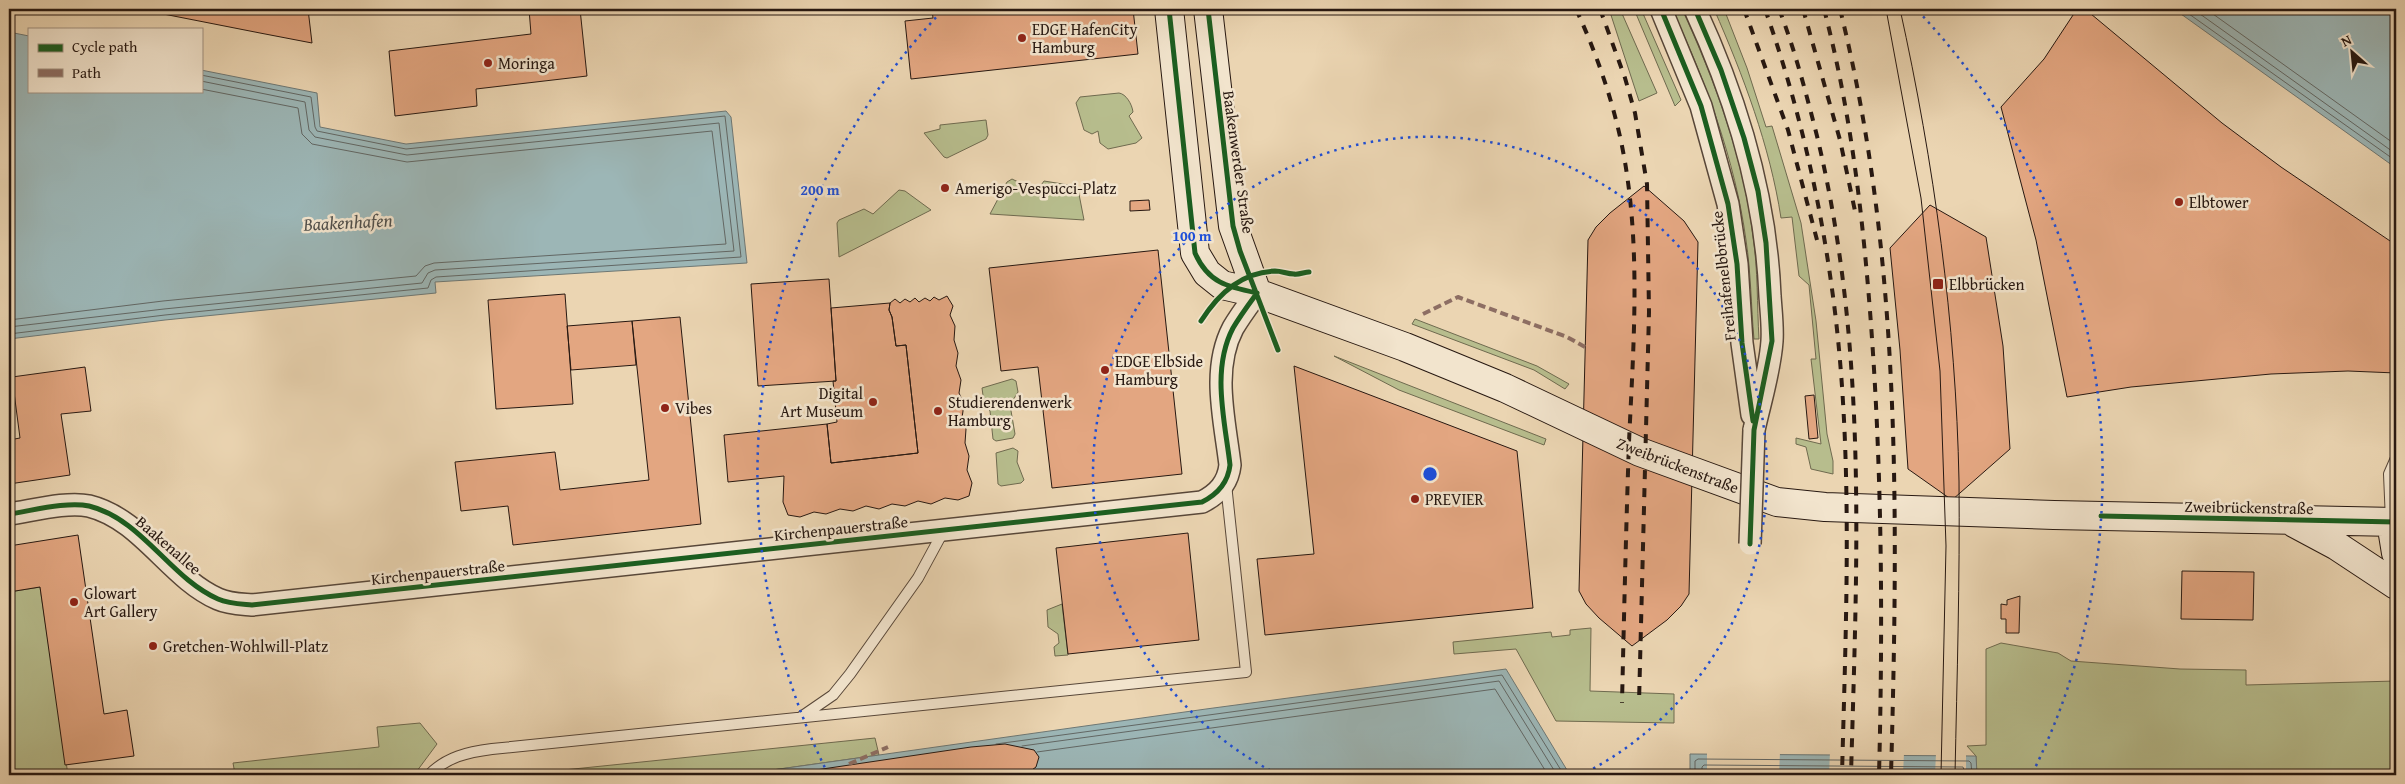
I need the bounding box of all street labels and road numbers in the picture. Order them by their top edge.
street label: Baakenwerder Straße [1217,89,1261,235]
street label: Freihafenelbbrücke [1704,210,1742,342]
street label: Zweibrückenstraße [1613,431,1743,499]
street label: Zweibrückenstraße [2184,494,2314,520]
street label: Kirchenpauerstraße [773,509,909,547]
street label: Baakenallee [131,510,207,580]
street label: Kirchenpauerstraße [370,553,506,591]

